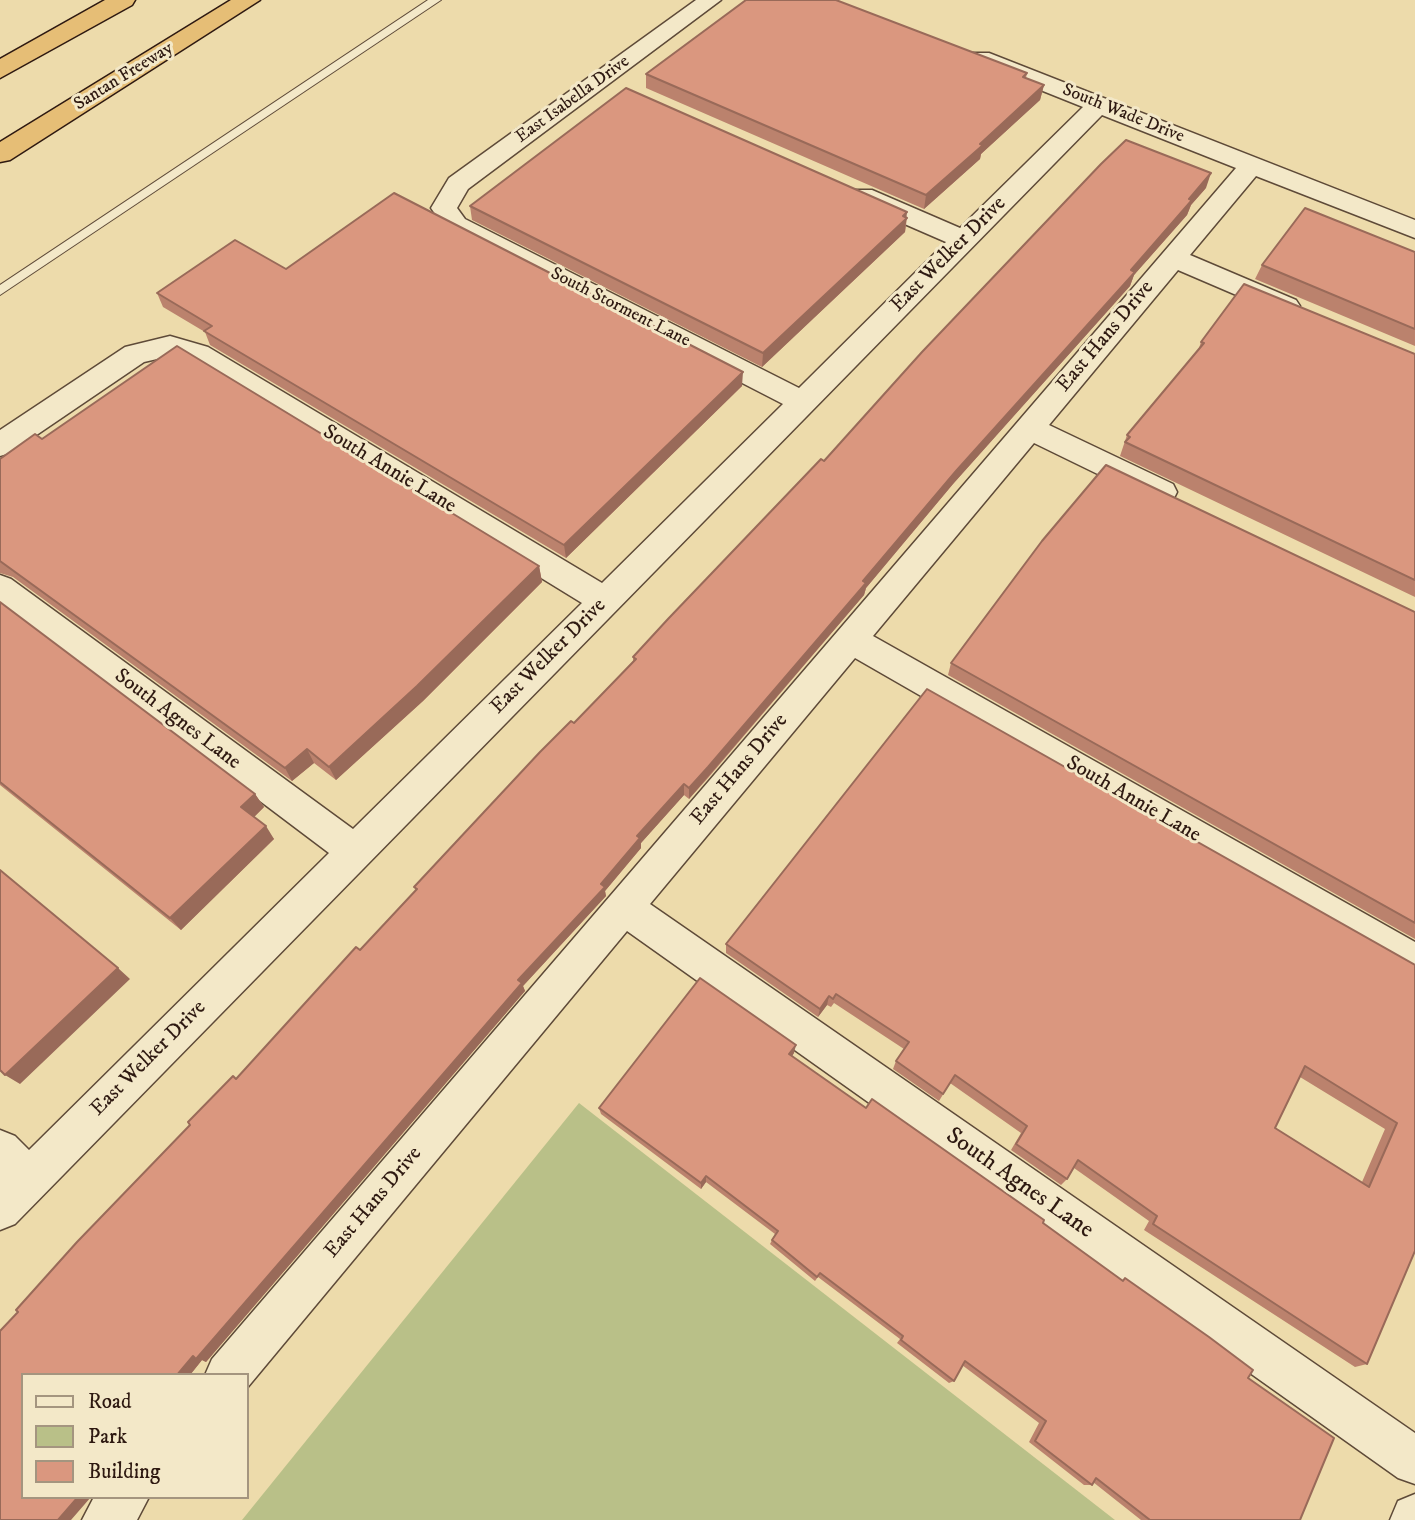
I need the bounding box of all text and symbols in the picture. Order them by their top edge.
street label: Santan Freeway [71,38,177,116]
street label: East Isabella Drive [512,51,634,149]
street label: South Wade Drive [1059,80,1187,148]
street label: East Welker Drive [886,192,1012,318]
street label: South Storment Lane [547,263,693,353]
street label: East Hans Drive [1052,276,1160,398]
street label: South Annie Lane [318,420,460,520]
street label: East Welker Drive [486,594,612,720]
street label: South Agnes Lane [109,664,245,776]
street label: East Hans Drive [686,709,794,831]
street label: South Annie Lane [1061,751,1205,849]
street label: East Welker Drive [86,996,212,1122]
street label: South Agnes Lane [940,1122,1098,1246]
street label: East Hans Drive [320,1142,428,1264]
legend [21,1373,248,1499]
text: Road [88,1389,132,1415]
text: Park [88,1424,127,1450]
text: Building [88,1459,160,1485]

